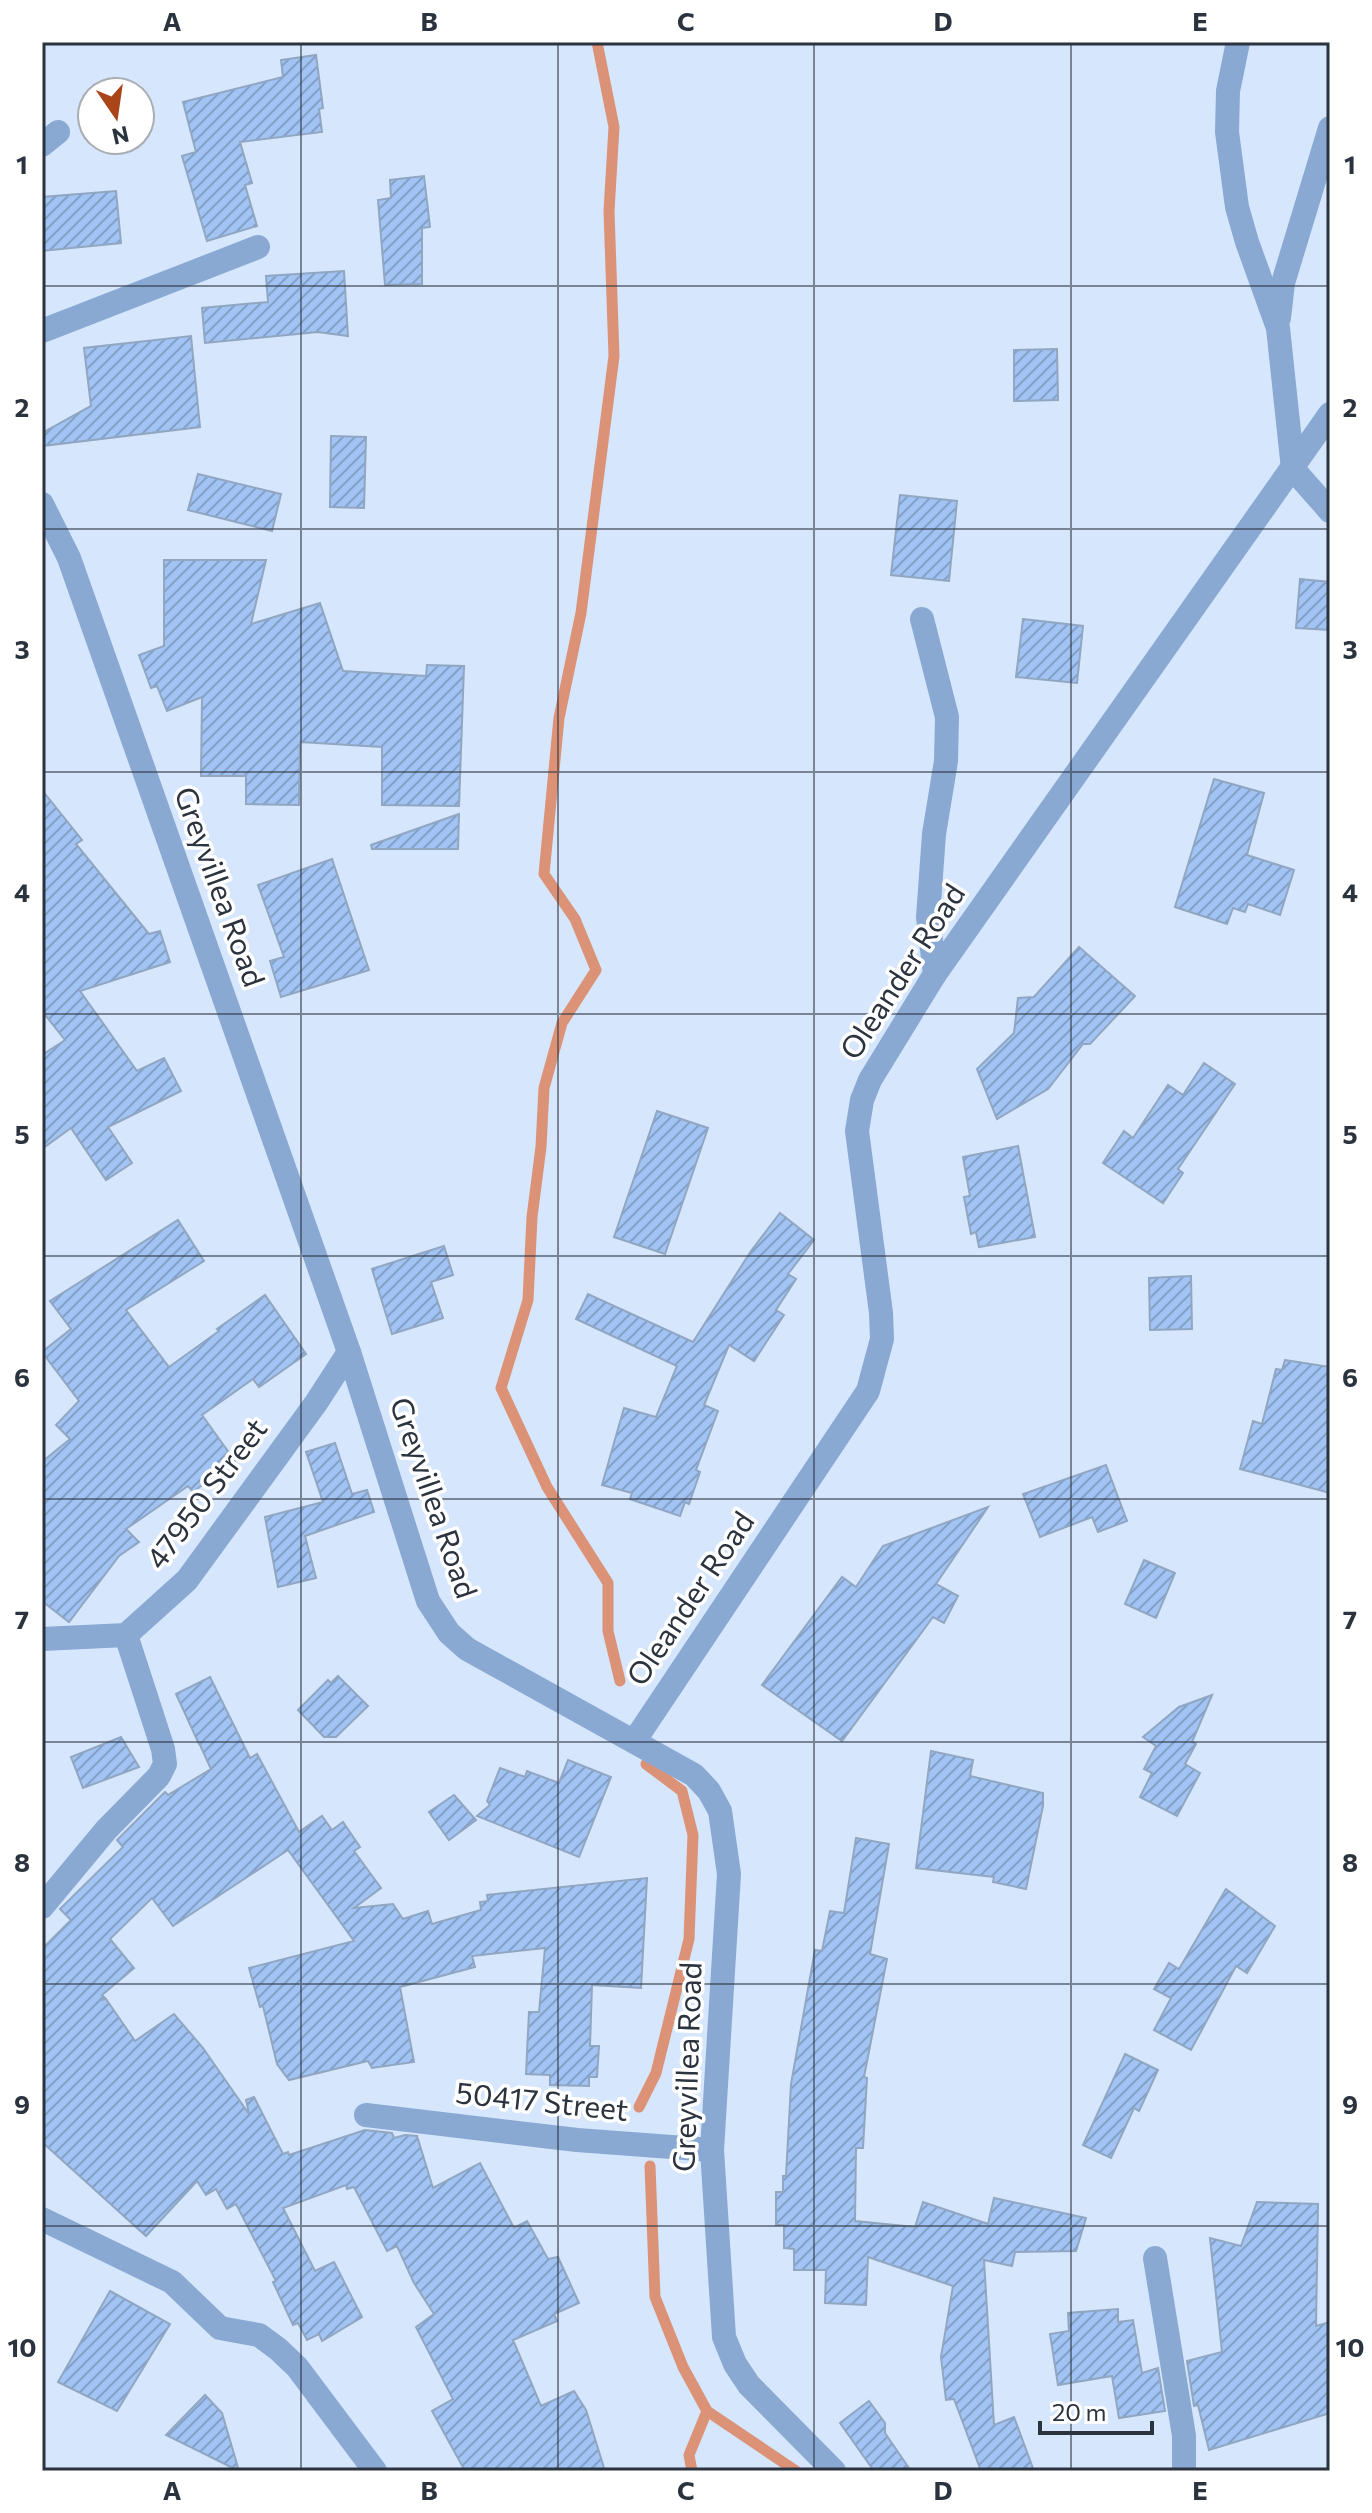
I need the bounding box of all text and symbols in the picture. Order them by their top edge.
text: A [163,5,182,36]
text: B [420,5,438,36]
text: C [677,5,695,36]
text: D [933,5,953,36]
text: E [1192,5,1208,36]
north arrow [76,76,156,156]
text: N [110,121,132,151]
text: 1 [16,148,28,179]
text: 1 [1344,148,1356,179]
text: 2 [15,391,29,422]
text: 2 [1343,391,1357,422]
text: 3 [14,633,30,664]
text: 3 [1342,633,1358,664]
street label: Greyvillea Road [168,781,275,991]
text: 4 [14,876,30,907]
street label: Oleander Road [830,876,971,1065]
text: 4 [1342,876,1358,907]
text: 5 [14,1118,30,1149]
text: 5 [1342,1118,1358,1149]
text: 6 [14,1361,30,1392]
text: 6 [1342,1361,1358,1392]
street label: Greyvillea Road [384,1392,487,1603]
street label: 47950 Street [136,1410,274,1575]
street label: Oleander Road [617,1504,761,1692]
text: 7 [15,1603,29,1634]
text: 7 [1343,1603,1357,1634]
text: 8 [14,1846,30,1877]
text: 8 [1342,1846,1358,1877]
street label: Greyvillea Road [663,1961,708,2173]
street label: 50417 Street [454,2072,630,2127]
text: 9 [14,2088,30,2119]
text: 9 [1342,2088,1358,2119]
text: 10 [7,2331,37,2362]
text: 10 [1335,2331,1365,2362]
scale bar [1040,2385,1152,2435]
text: 20 m [1052,2397,1106,2426]
text: A [163,2474,182,2505]
text: B [420,2474,438,2505]
text: C [677,2474,695,2505]
text: D [933,2474,953,2505]
text: E [1192,2474,1208,2505]

